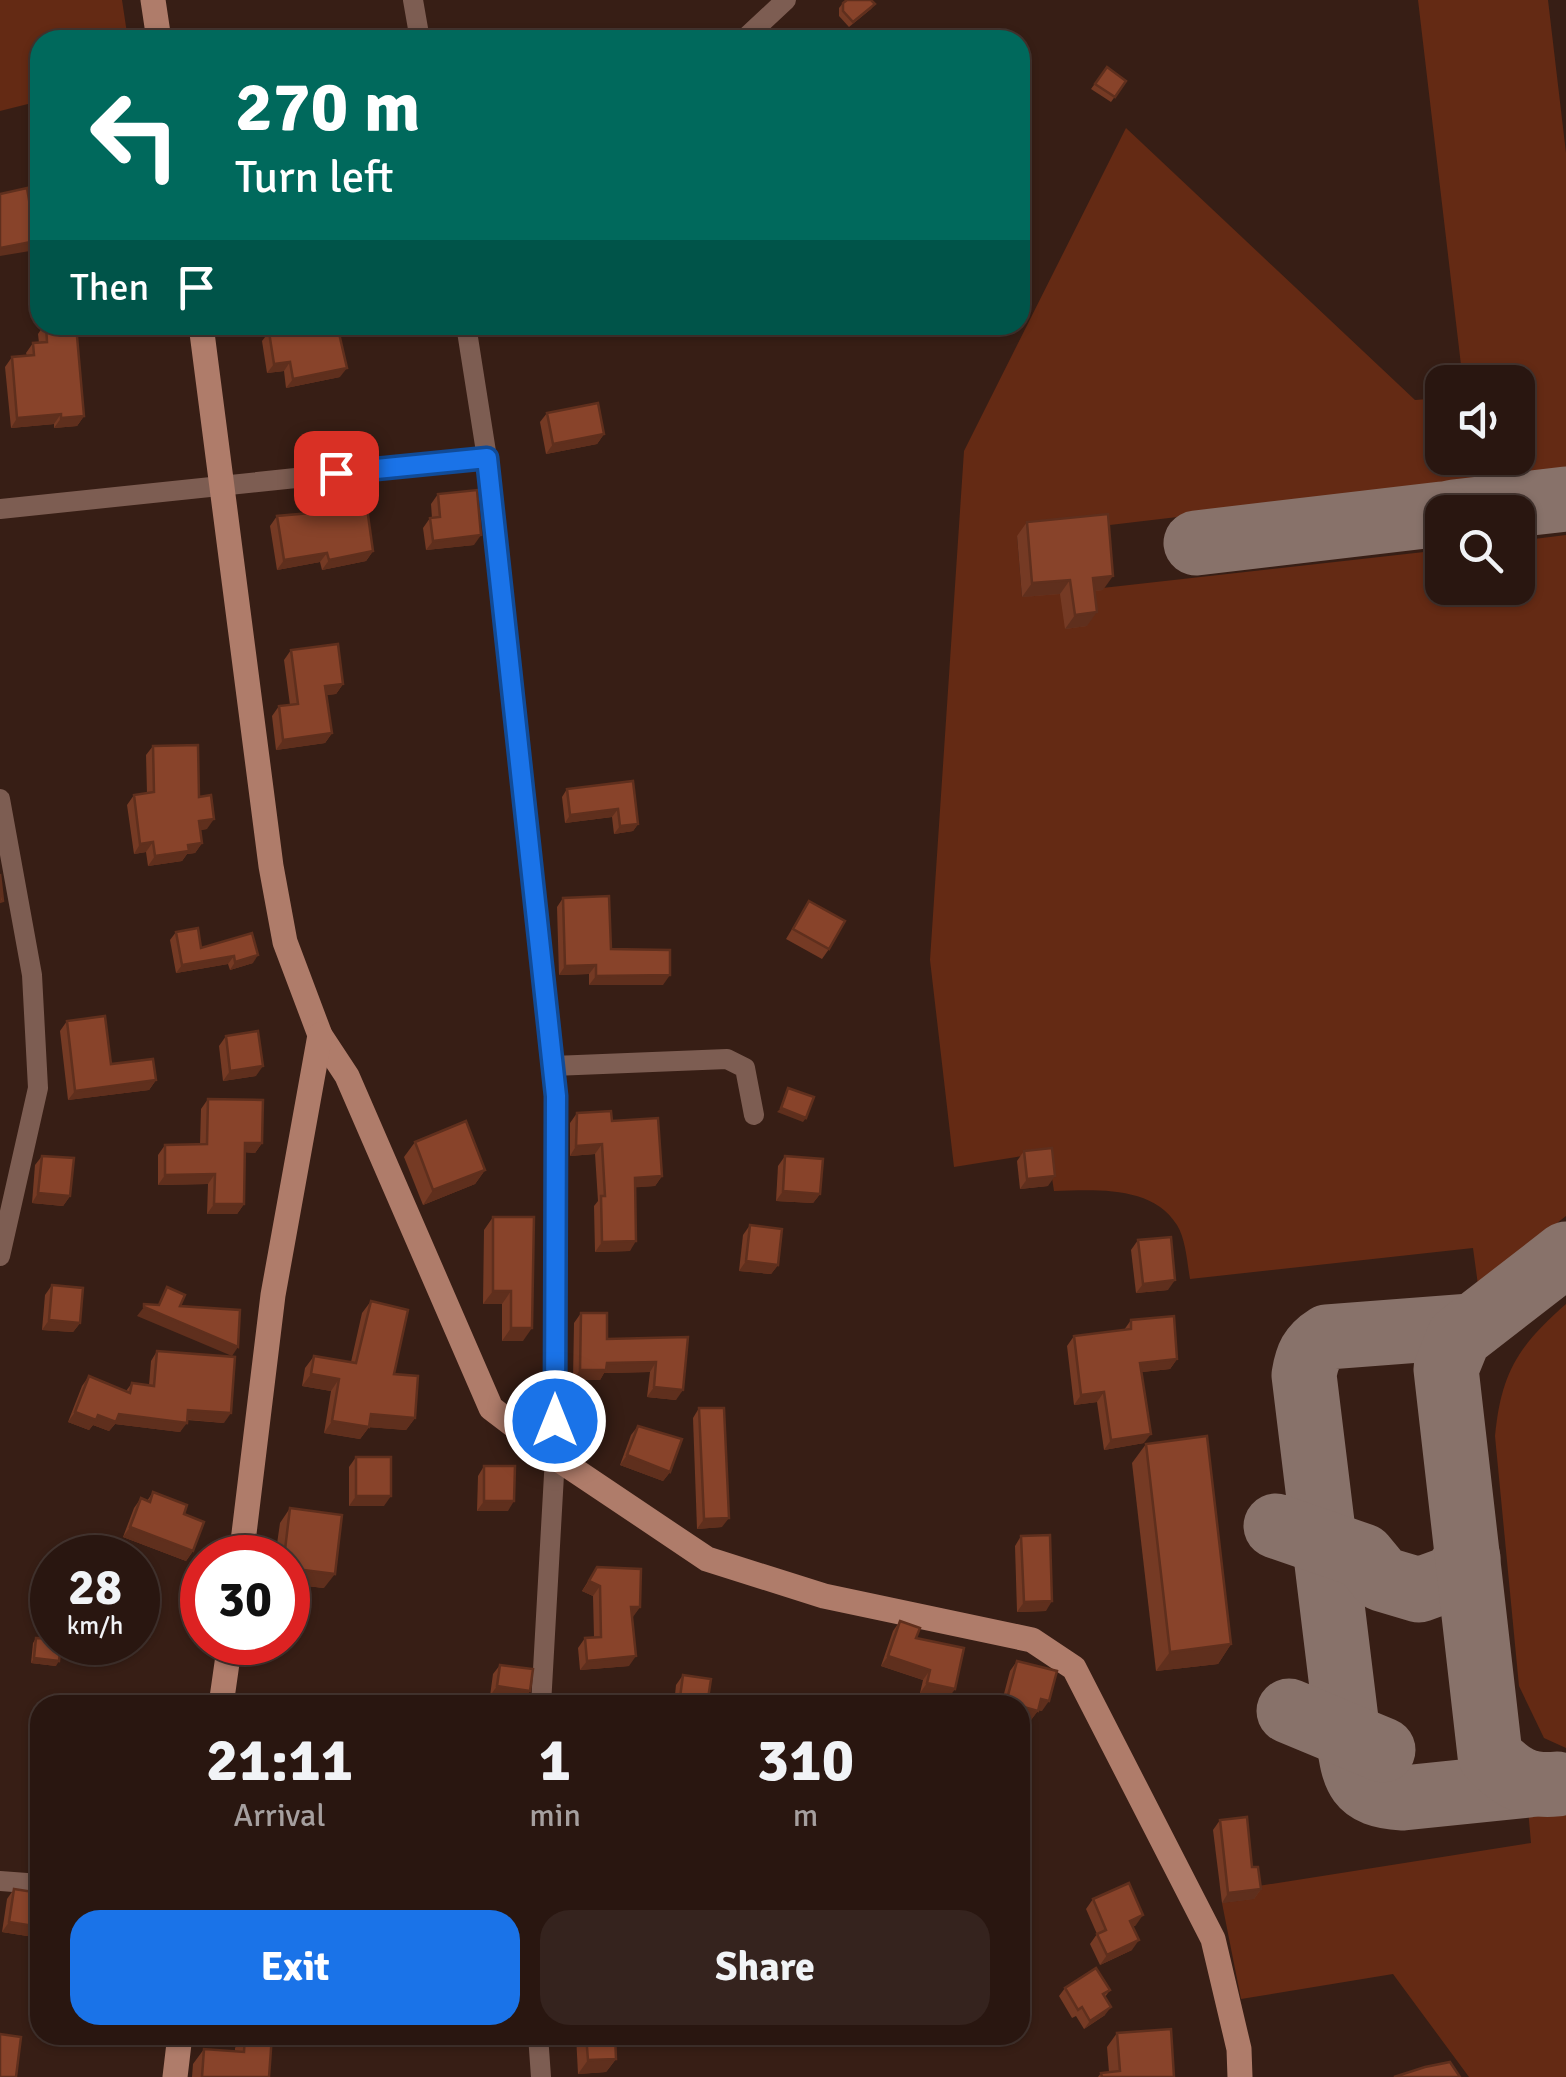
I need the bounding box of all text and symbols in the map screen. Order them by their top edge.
text: 270 m [235,64,420,150]
icon: left [70,70,200,200]
text: Turn left [235,150,394,205]
icon: arrive [169,260,224,315]
text: Then [70,264,149,311]
map controls [1425,365,1535,605]
button: sound [1425,365,1535,475]
pin [294,431,379,516]
icon: arrive [309,446,364,501]
button: search [1425,495,1535,605]
position arrow [503,1369,607,1473]
speed limit sign: 30 [180,1535,310,1665]
text: 28 [68,1557,122,1619]
text: km/h [67,1610,123,1641]
text: 21:11 [206,1724,353,1798]
text: 1 [539,1724,571,1798]
text: 310 [757,1724,854,1798]
text: Arrival [234,1796,326,1835]
text: min [529,1796,581,1835]
text: m [793,1796,818,1835]
button: Exit [70,1910,520,2025]
button: Share [540,1910,990,2025]

